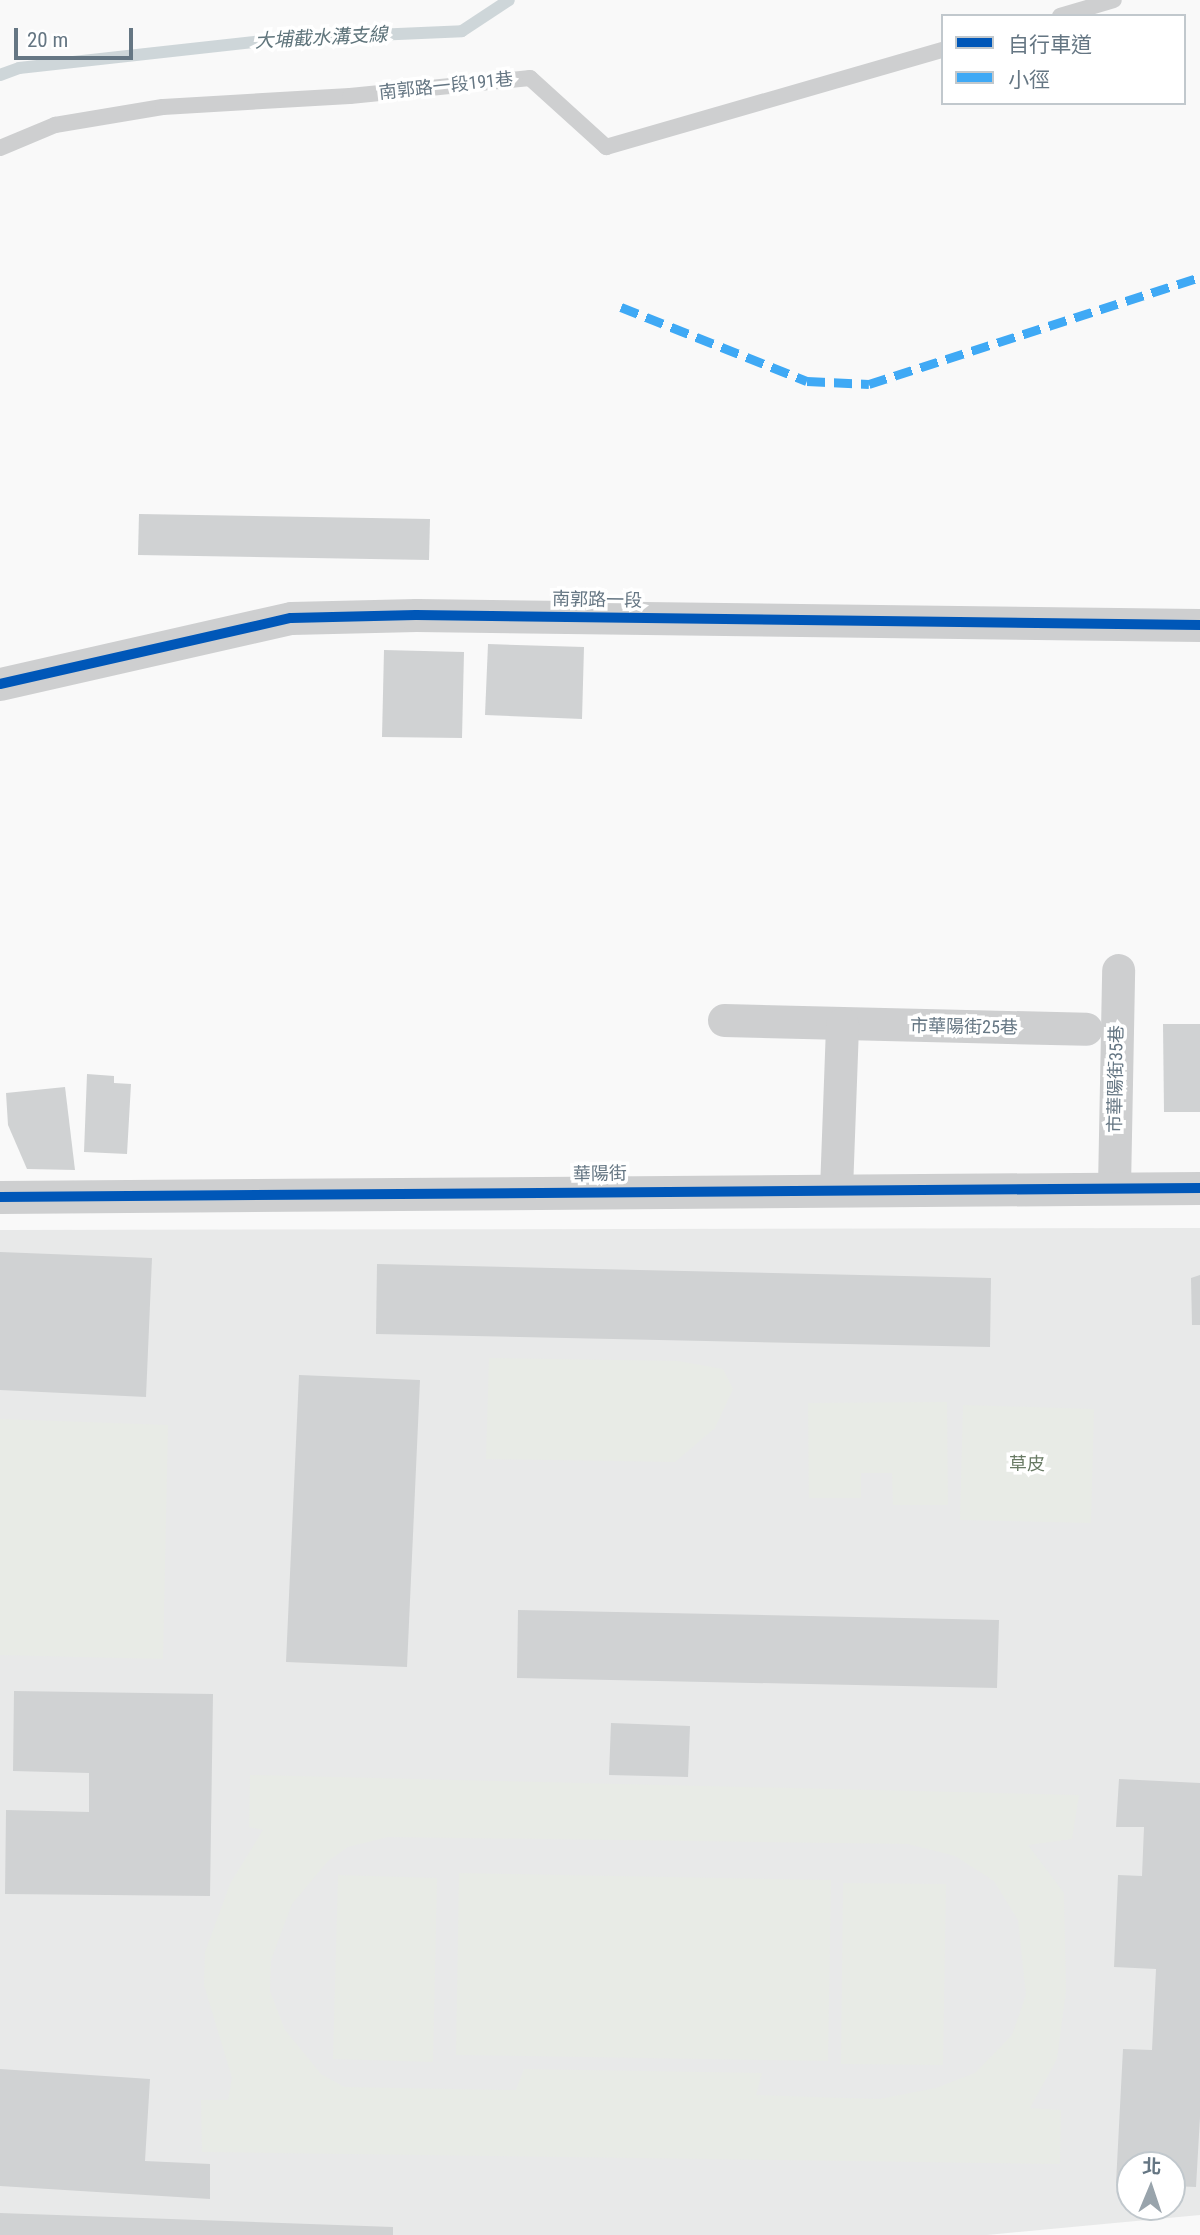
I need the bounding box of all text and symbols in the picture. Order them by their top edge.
scale bar [18,14,136,58]
legend [941,14,1186,105]
water label: 大埔截水溝支線 [254,23,388,53]
text: 20 m [27,28,68,52]
text: 自行車道 [1008,33,1092,57]
street label: 南郭路一段191巷 [378,68,514,104]
text: 小徑 [1008,68,1050,92]
street label: 南郭路一段 [552,588,642,612]
street label: 市華陽街25巷 [910,1015,1018,1039]
street label: 市華陽街35巷 [1104,1025,1128,1133]
street label: 華陽街 [573,1163,627,1185]
park label: 草皮 [1009,1453,1045,1475]
north arrow [1116,2151,1186,2221]
text: 北 [1142,2155,1162,2178]

